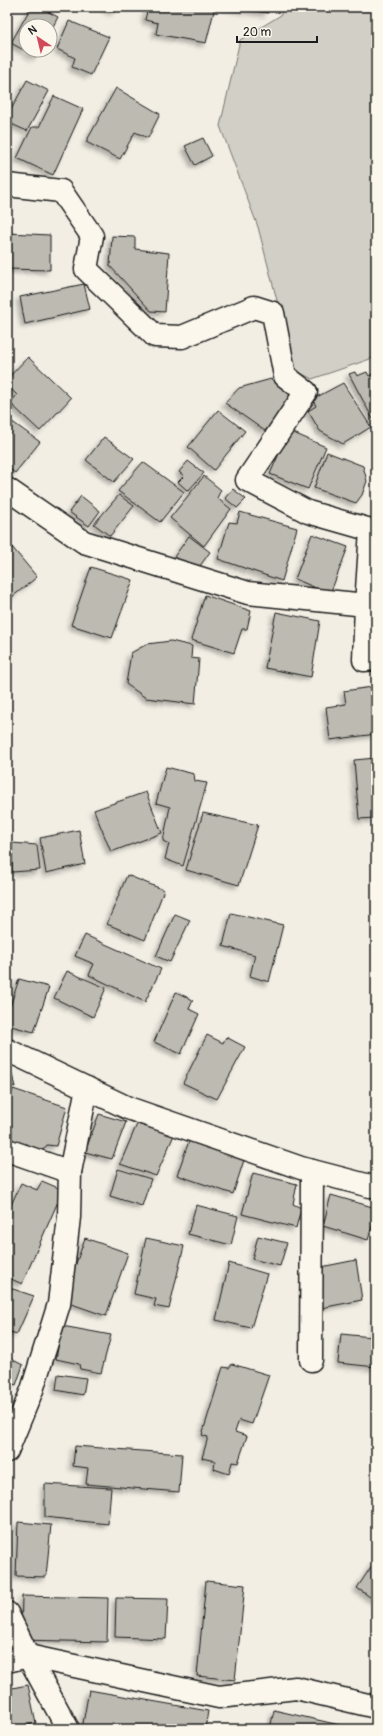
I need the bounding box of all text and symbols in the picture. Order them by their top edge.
north arrow [18,18,58,58]
scale bar [237,18,317,44]
text: N [26,22,40,38]
text: 20 m [243,25,272,40]

